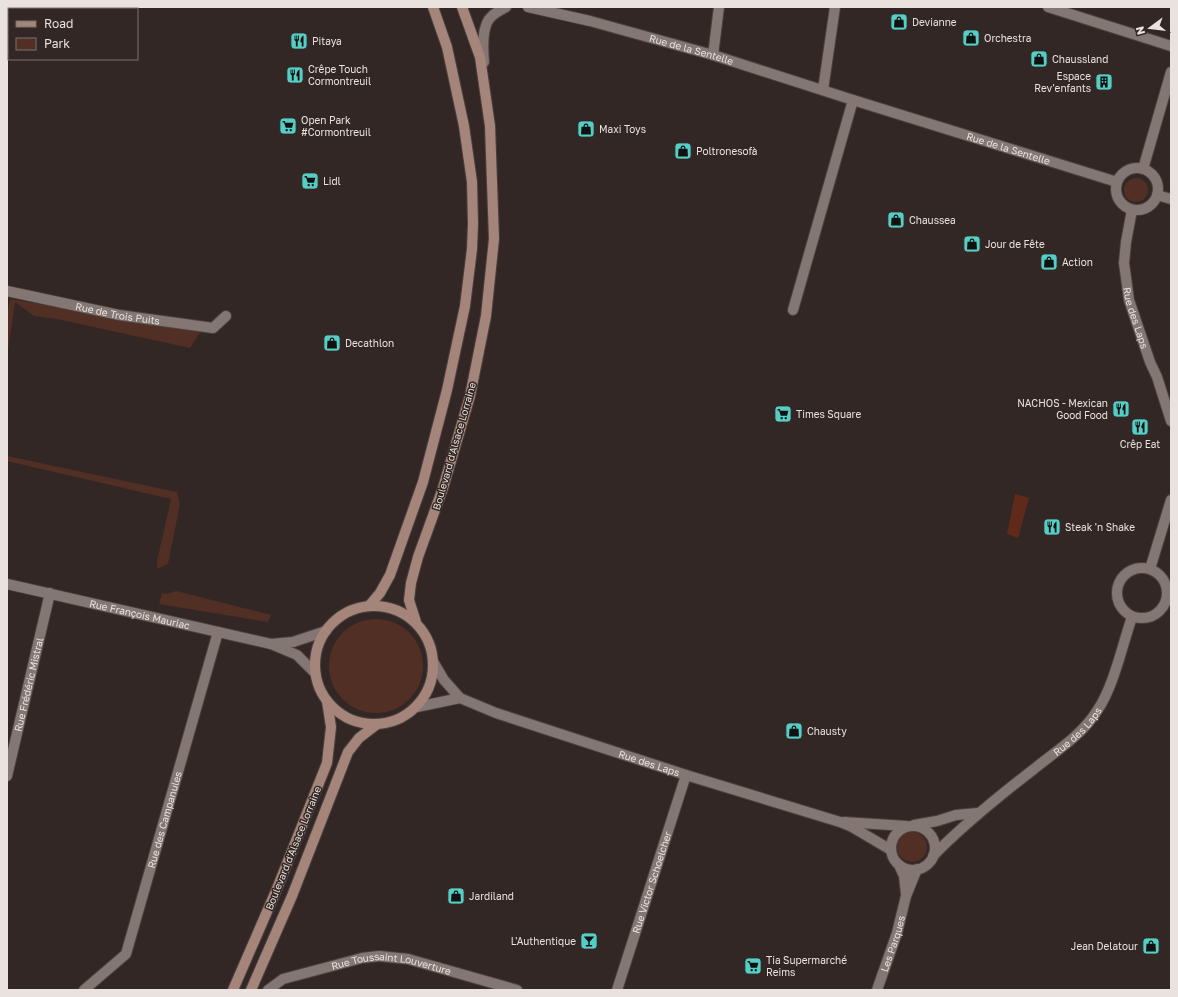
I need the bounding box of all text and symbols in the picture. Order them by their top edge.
legend [8,8,138,60]
north arrow [1130,8,1170,48]
shop icon: Devianne [889,12,909,32]
text: Road [44,16,73,31]
place label: Devianne [912,16,957,28]
text: N [1132,25,1147,36]
shop icon: Orchestra [961,28,981,48]
restaurant icon: Pitaya [289,31,309,51]
street label: Rue de la Sentelle [648,32,735,67]
place label: Orchestra [984,32,1031,44]
place label: Pitaya [312,35,342,47]
text: Park [44,36,70,51]
shop icon: Chaussland [1029,49,1049,69]
place label: Chaussland [1052,53,1108,65]
place label: Crêpe Touch Cormontreuil [308,63,371,87]
restaurant icon: Crêpe Touch Cormontreuil [285,65,305,85]
place label: Espace Rev'enfants [1034,70,1091,94]
building icon: Espace Rev'enfants [1094,72,1114,92]
place label: Open Park #Cormontreuil [301,114,371,138]
supermarket icon: Open Park #Cormontreuil [278,116,298,136]
shop icon: Maxi Toys [576,119,596,139]
place label: Maxi Toys [599,123,646,135]
street label: Rue de la Sentelle [965,130,1052,167]
shop icon: Poltronesofà [673,141,693,161]
place label: Poltronesofà [696,145,758,157]
supermarket icon: Lidl [300,171,320,191]
place label: Lidl [323,175,341,187]
shop icon: Chaussea [886,210,906,230]
place label: Chaussea [909,214,956,226]
shop icon: Jour de Fête [962,234,982,254]
place label: Jour de Fête [985,238,1045,250]
shop icon: Action [1039,252,1059,272]
place label: Action [1062,256,1093,268]
street label: Rue des Laps [1121,286,1151,350]
street label: Rue de Trois Puits [74,300,161,327]
shop icon: Decathlon [322,333,342,353]
place label: Decathlon [345,337,394,349]
street label: Boulevard d'Alsace Lorraine [430,381,478,511]
place label: NACHOS - Mexican Good Food [1017,397,1108,421]
restaurant icon: NACHOS - Mexican Good Food [1111,399,1131,419]
supermarket icon: Times Square [773,404,793,424]
place label: Times Square [796,408,861,420]
restaurant icon: Crêp Eat [1130,417,1150,437]
place label: Crêp Eat [1120,438,1160,450]
restaurant icon: Steak 'n Shake [1042,517,1062,537]
place label: Steak 'n Shake [1065,521,1135,533]
street label: Rue François Mauriac [88,597,191,631]
street label: Rue Frédéric Mistral [12,636,45,733]
street label: Rue des Laps [1051,705,1104,758]
shop icon: Chausty [784,721,804,741]
place label: Chausty [807,725,847,737]
street label: Rue des Laps [617,747,681,779]
street label: Rue des Campanules [145,770,184,870]
street label: Boulevard d'Alsace Lorraine [263,784,323,912]
street label: Rue Victor Schoelcher [630,830,674,935]
shop icon: Jardiland [446,886,466,906]
place label: Jardiland [469,890,514,902]
street label: Les Parques [878,914,907,973]
bar icon: L'Authentique [579,931,599,951]
place label: L'Authentique [511,935,576,947]
shop icon: Jean Delatour [1141,936,1161,956]
place label: Jean Delatour [1071,940,1138,952]
street label: Rue Toussaint Louverture [330,950,453,977]
place label: Tia Supermarché Reims [766,954,847,978]
supermarket icon: Tia Supermarché Reims [743,956,763,976]

